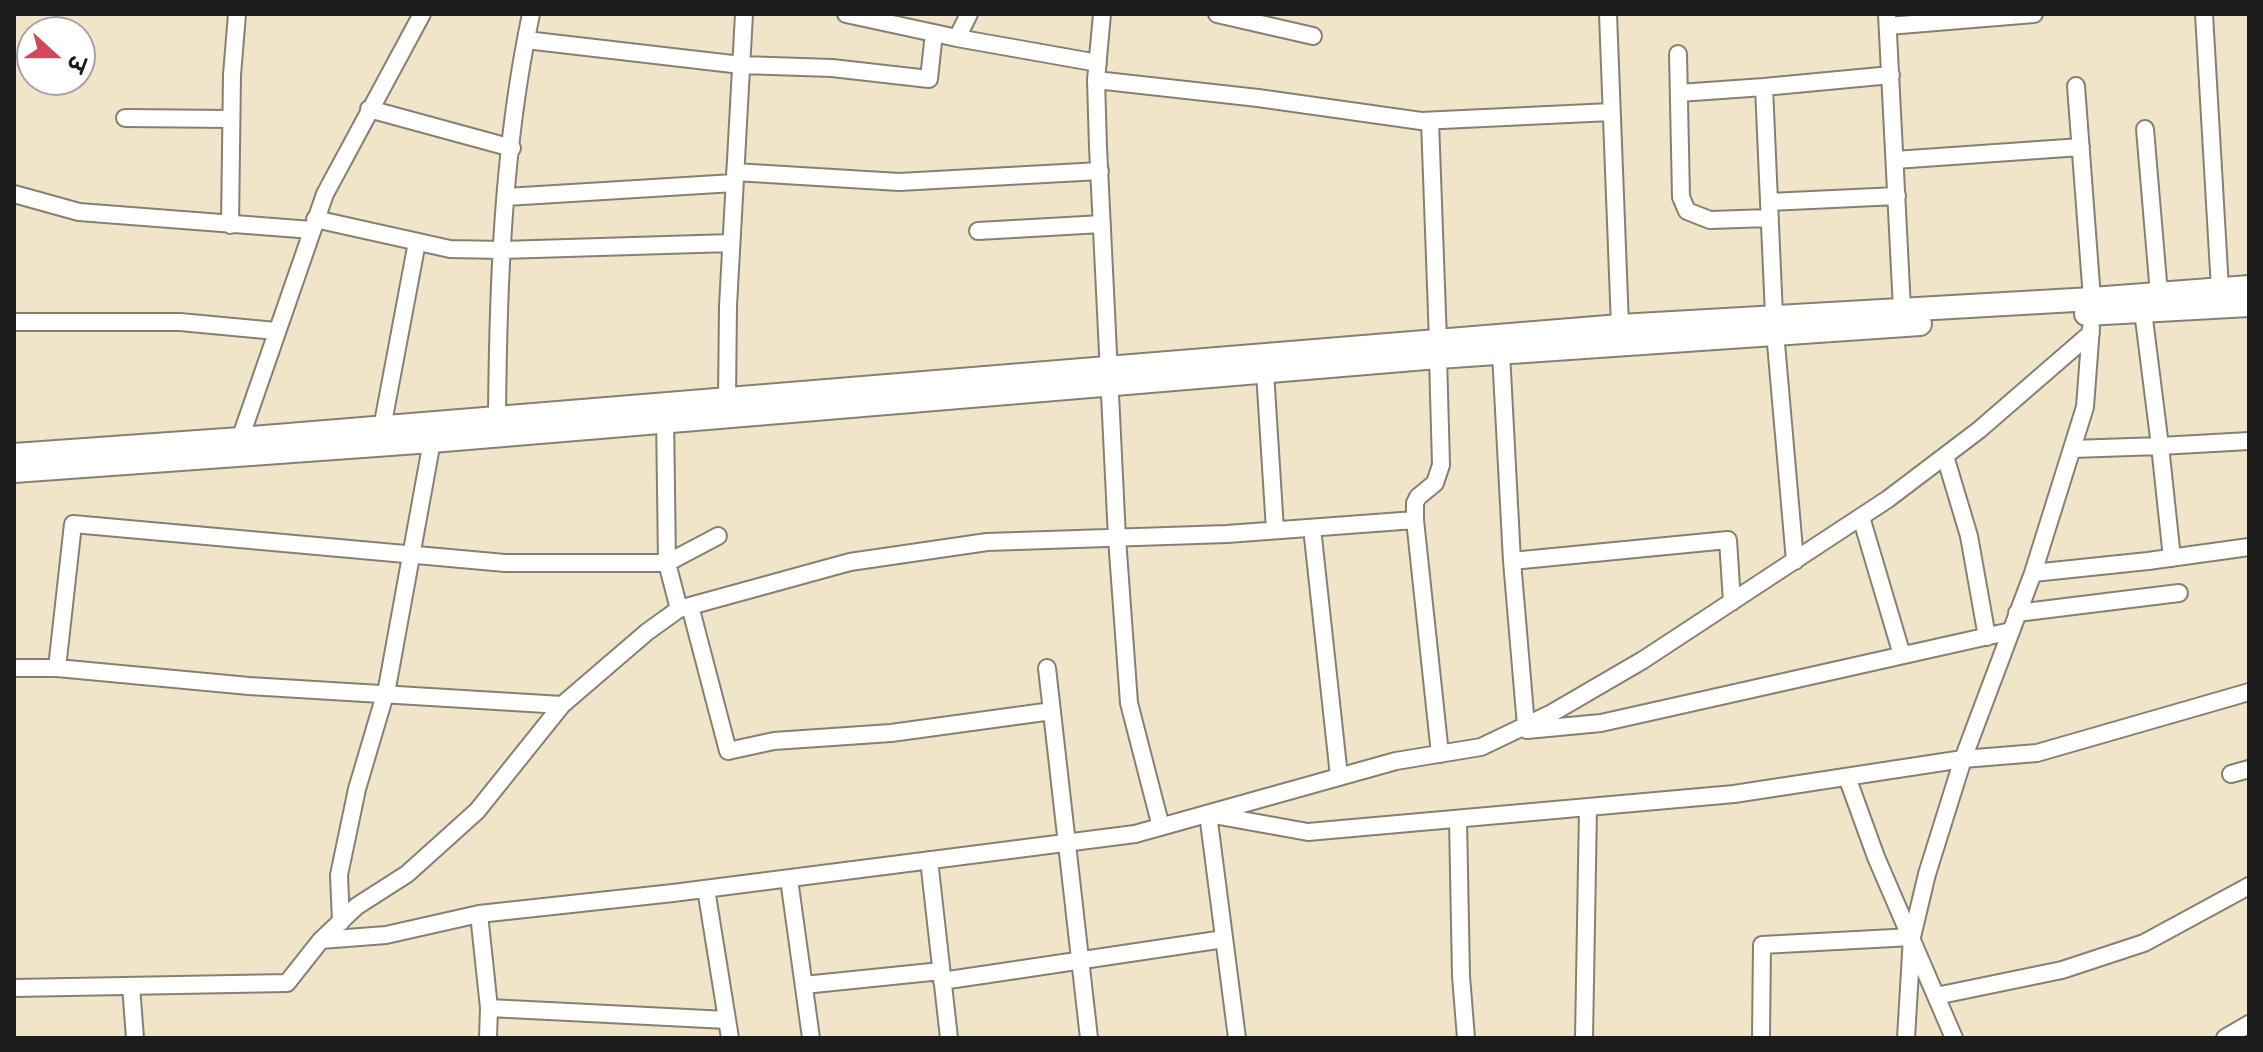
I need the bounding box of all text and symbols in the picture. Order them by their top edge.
north arrow [16,16,96,96]
text: उ [60,52,93,76]

